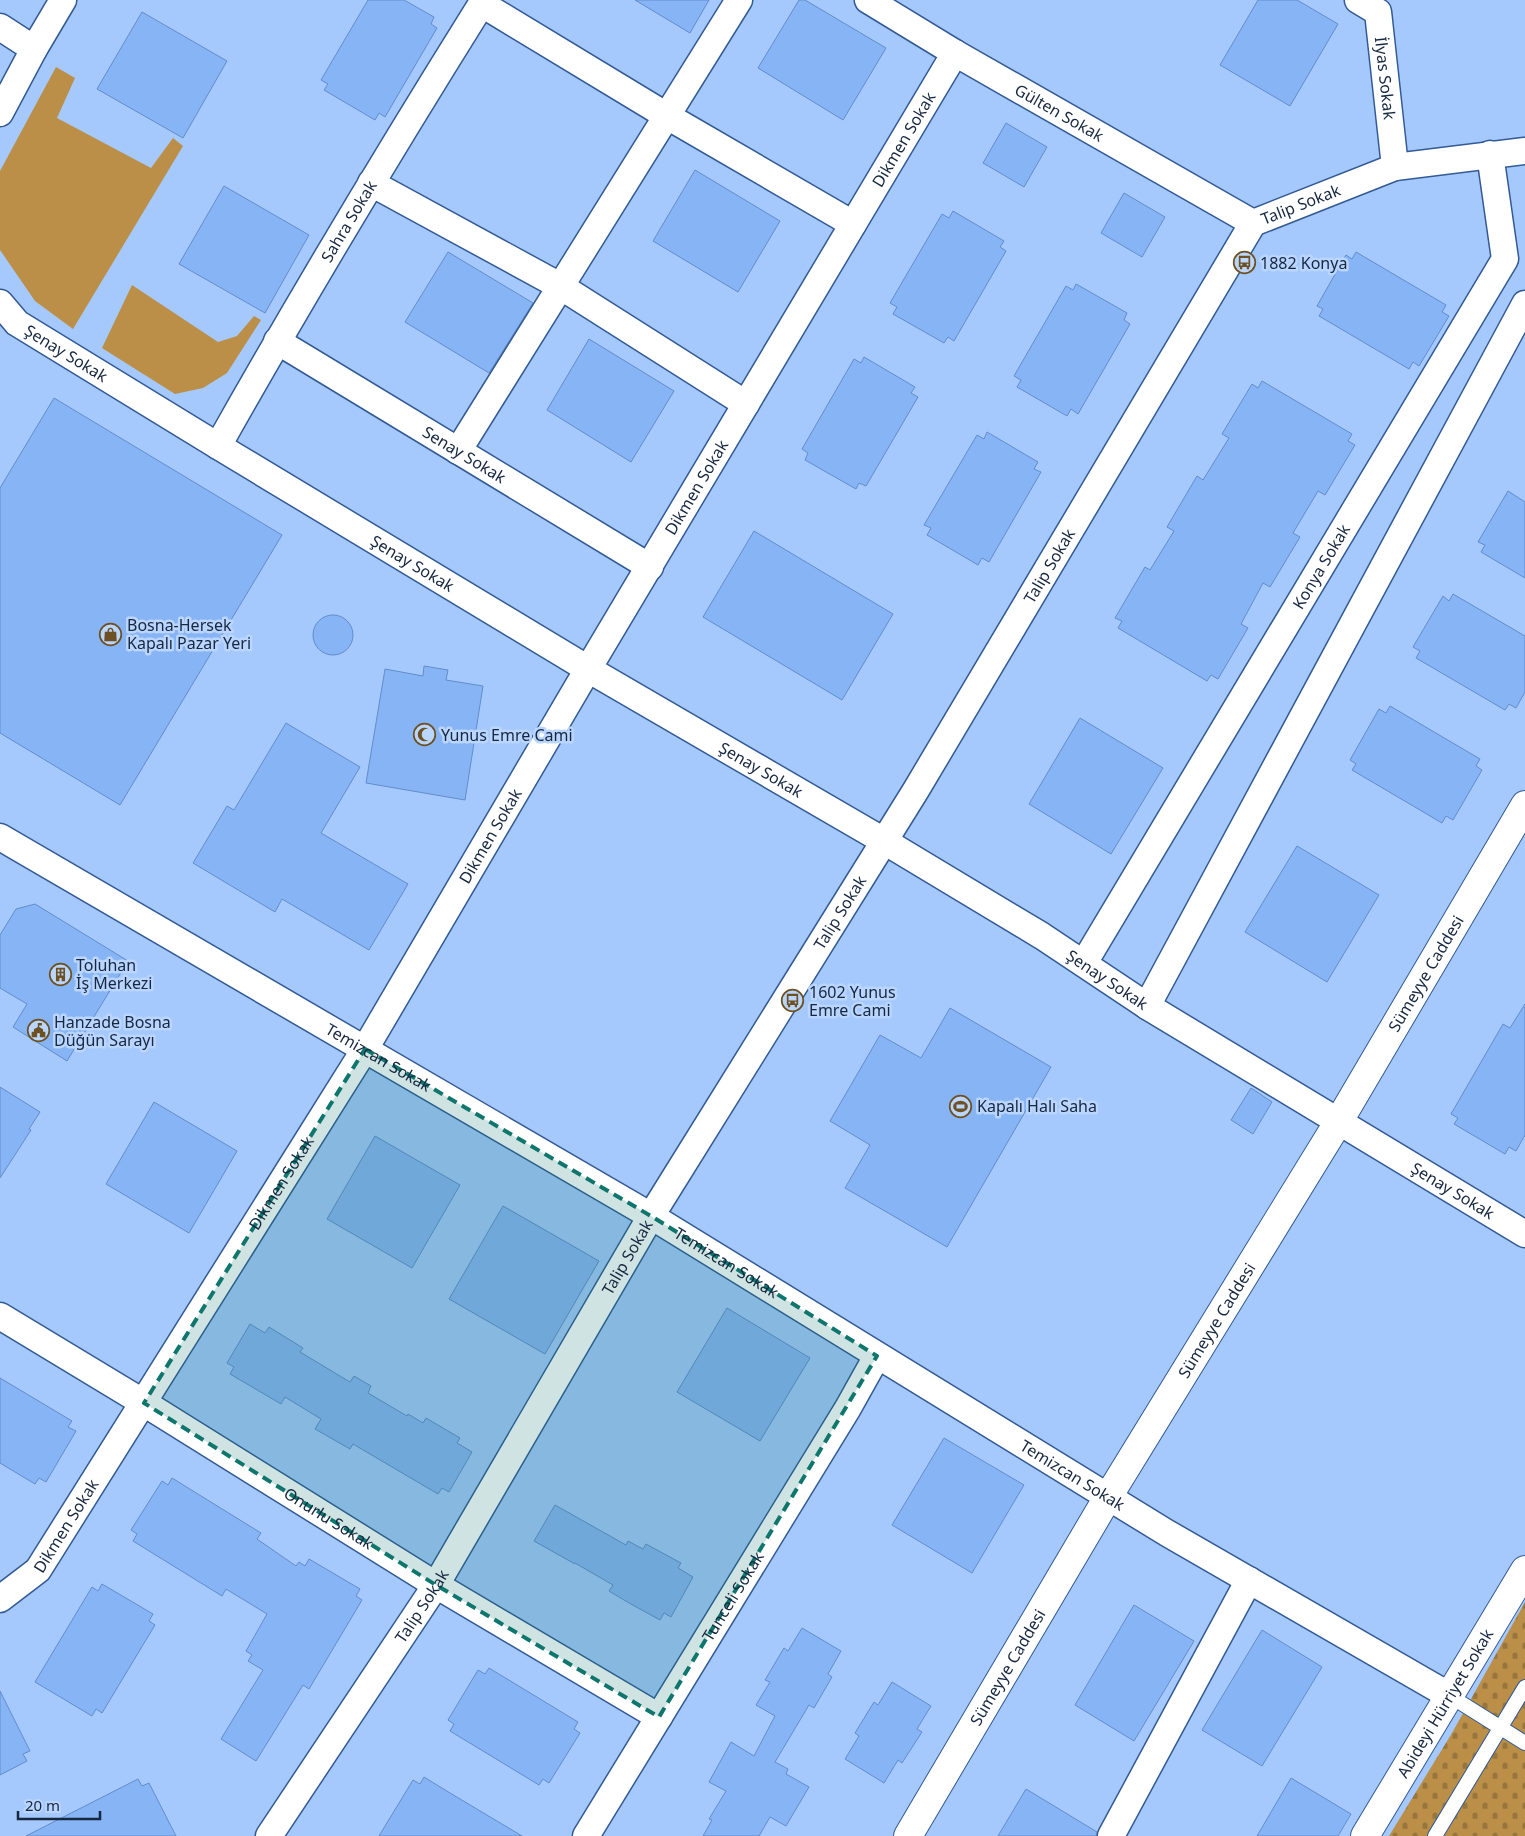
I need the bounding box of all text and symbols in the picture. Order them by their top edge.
street label: İlyas Sokak [1370,36,1401,121]
street label: Gülten Sokak [1011,78,1108,147]
street label: Dikmen Sokak [867,87,941,191]
street label: Sahra Sokak [316,176,382,266]
street label: Talip Sokak [1258,179,1344,230]
bus stop icon: 1882 Konya [1232,251,1256,275]
place label: 1882 Konya [1260,252,1347,274]
street label: Şenay Sokak [21,319,112,387]
street label: Senay Sokak [419,421,510,488]
street label: Dikmen Sokak [659,435,733,539]
street label: Konya Sokak [1287,520,1355,613]
street label: Talip Sokak [1018,524,1080,607]
street label: Şenay Sokak [367,530,459,597]
place label: Bosna-Hersek Kapalı Pazar Yeri [127,614,251,654]
shop icon: Bosna-Hersek Kapalı Pazar Yeri [99,622,123,646]
mosque icon: Yunus Emre Cami [413,723,437,747]
place label: Yunus Emre Cami [441,724,573,746]
street label: Şenay Sokak [715,737,807,803]
street label: Dikmen Sokak [453,784,527,888]
street label: Talip Sokak [808,871,871,954]
street label: Sümeyye Caddesi [1383,911,1469,1036]
street label: Şenay Sokak [1062,944,1153,1015]
place label: Toluhan İş Merkezi [76,954,152,994]
building icon: Toluhan İş Merkezi [48,962,72,986]
place label: 1602 Yunus Emre Cami [809,981,896,1021]
bus stop icon: 1602 Yunus Emre Cami [781,989,805,1013]
place label: Hanzade Bosna Düğün Sarayı [54,1011,171,1051]
street label: Temizcan Sokak [322,1018,436,1097]
public building icon: Hanzade Bosna Düğün Sarayı [26,1019,50,1043]
sports icon: Kapalı Halı Saha [949,1094,973,1118]
place label: Kapalı Halı Saha [977,1095,1097,1117]
street label: Dikmen Sokak [243,1131,319,1234]
street label: Şenay Sokak [1407,1157,1499,1224]
street label: Talip Sokak [597,1215,658,1299]
street label: Temizcan Sokak [670,1222,783,1303]
street label: Sümeyye Caddesi [1173,1258,1260,1382]
street label: Temizcan Sokak [1016,1435,1129,1516]
street label: Dikmen Sokak [28,1474,104,1577]
street label: Onurlu Sokak [280,1482,378,1555]
street label: Tunceli Sokak [697,1547,769,1645]
street label: Talip Sokak [390,1565,454,1647]
street label: Sümeyye Caddesi [965,1605,1050,1729]
street label: Abideyi Hürriyet Sokak [1392,1624,1498,1782]
scale bar [18,1788,100,1820]
text: 20 m [25,1795,60,1815]

